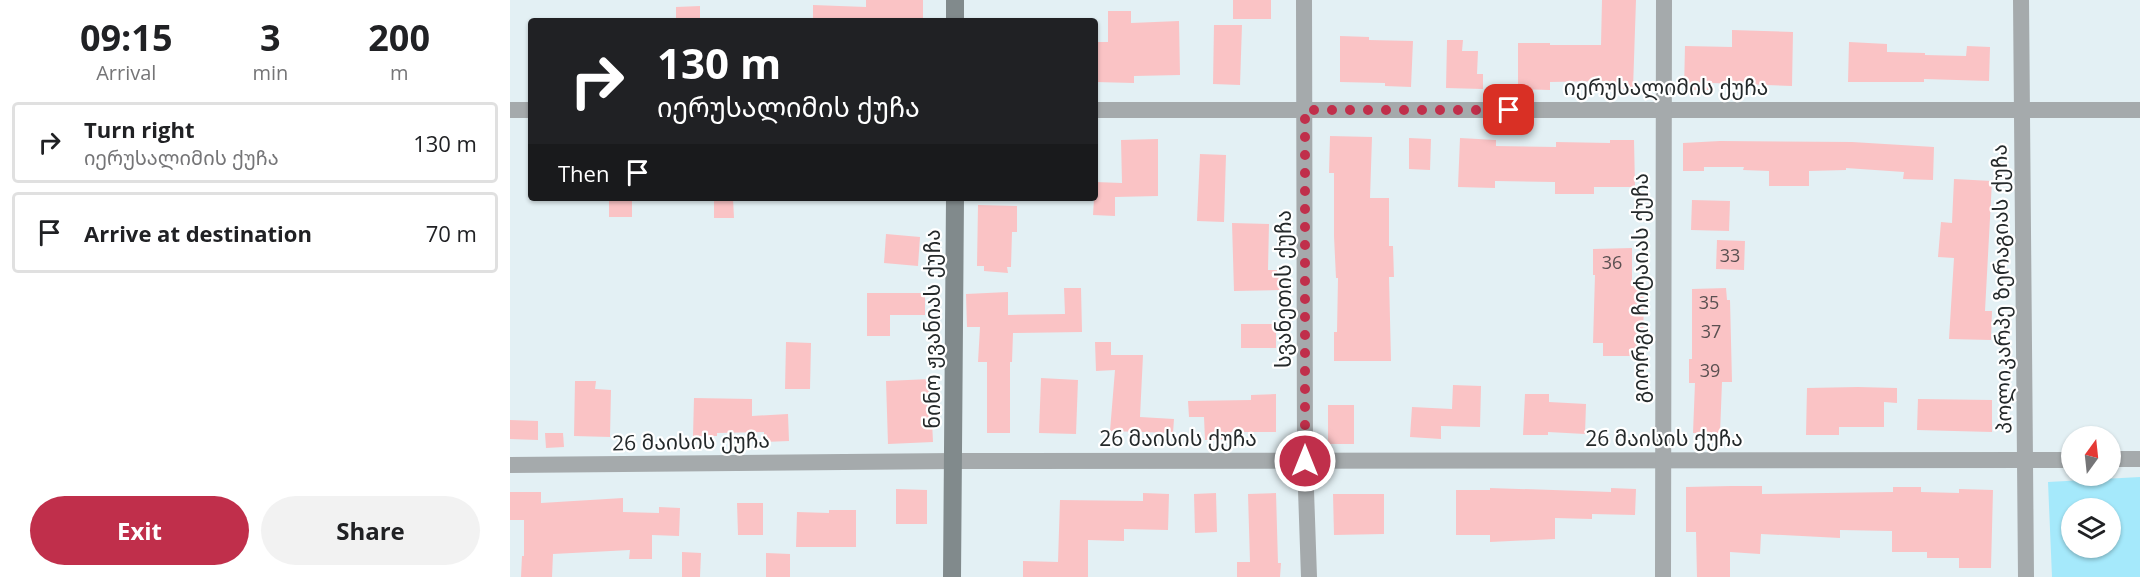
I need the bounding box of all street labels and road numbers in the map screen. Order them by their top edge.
street label: იერუსალიმის ქუჩა [1564,73,1768,101]
street label: პოლიკარპე ზერაგიას ქუჩა [1984,144,2018,434]
street label: გიორგი ჩიტაიას ქუჩა [1626,173,1654,403]
street label: სვანეთის ქუჩა [1269,210,1297,368]
street label: ნინო ჟვანიას ქუჩა [918,229,946,429]
street label: 26 მაისის ქუჩა [1099,424,1257,452]
street label: 26 მაისის ქუჩა [1585,424,1743,452]
street label: 26 მაისის ქუჩა [612,426,770,456]

